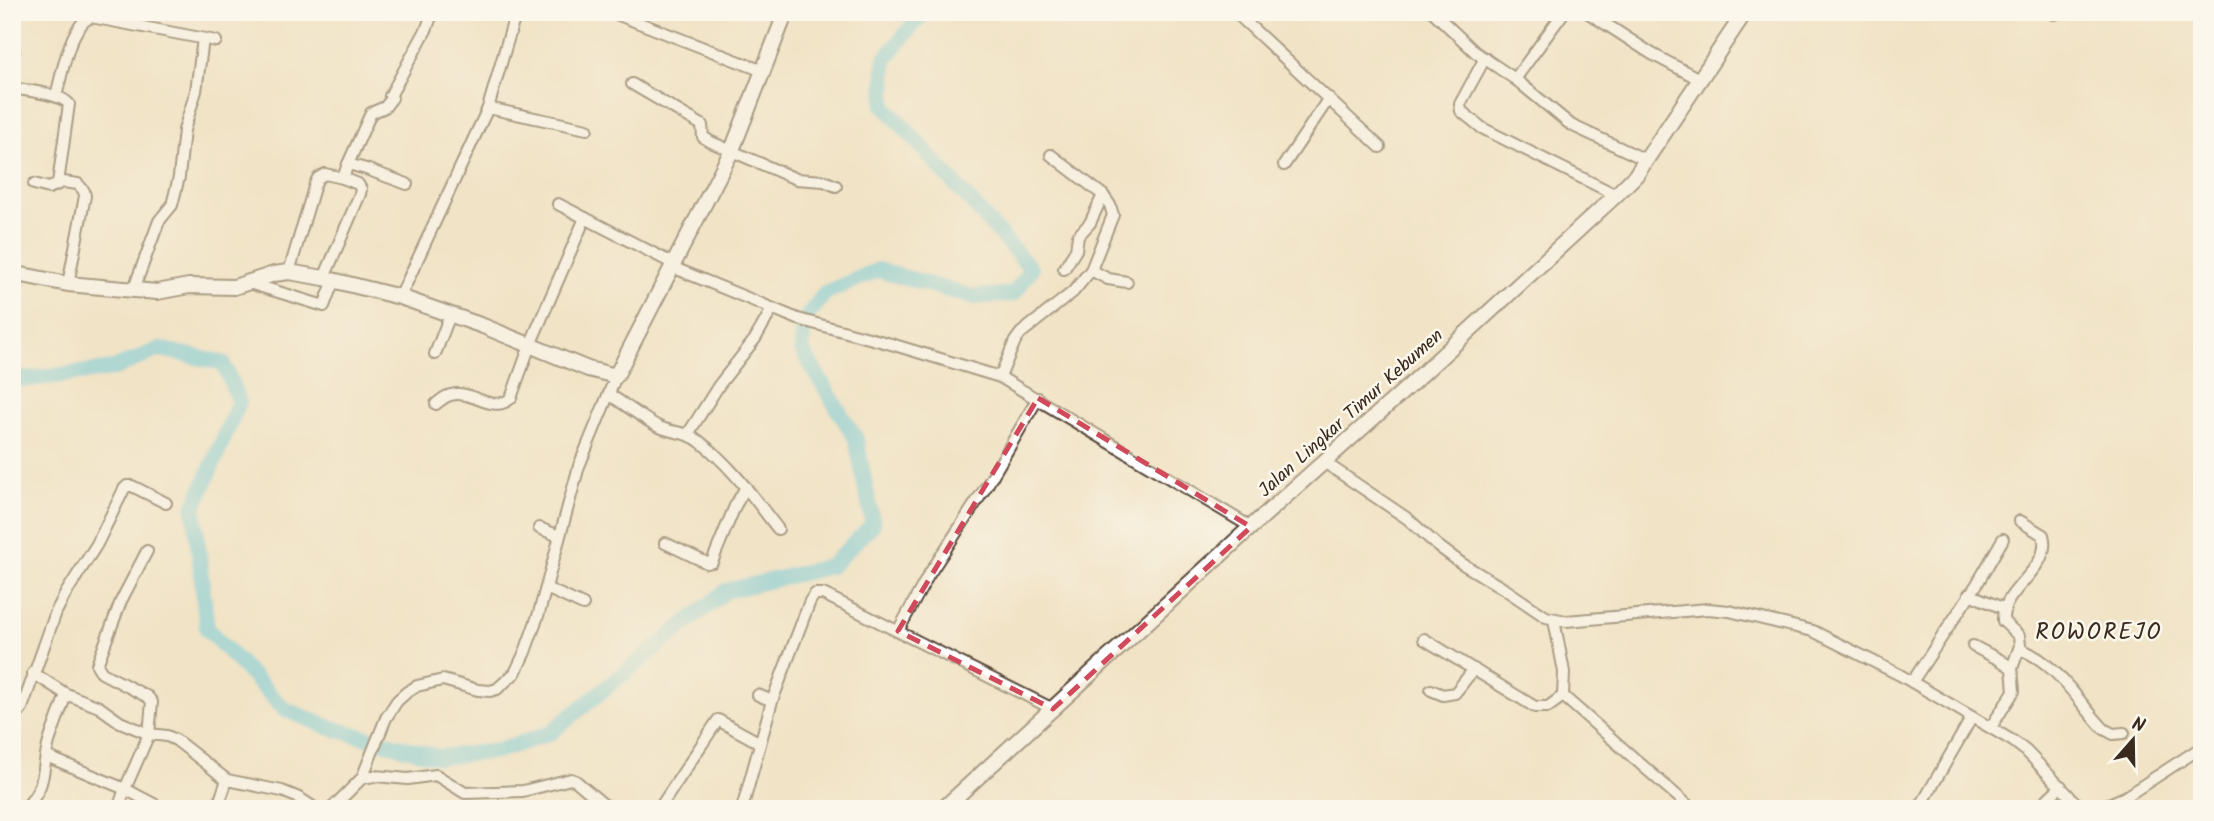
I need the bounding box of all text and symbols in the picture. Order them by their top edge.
street label: Jalan Lingkar Timur Kebumen [1252,322,1451,505]
district label: ROWOREJO [2035,615,2163,651]
north arrow [2098,706,2168,776]
text: N [2127,710,2149,742]

